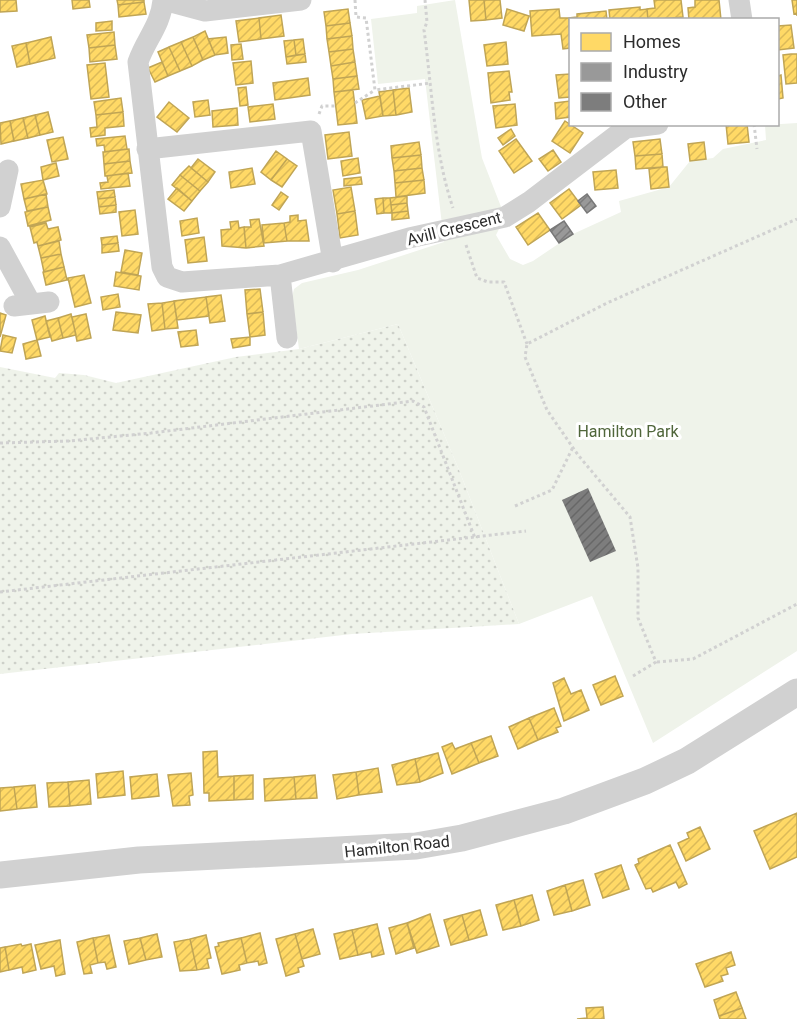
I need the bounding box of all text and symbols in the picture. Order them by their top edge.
legend [569,18,779,126]
text: Homes [623,31,681,52]
text: Industry [623,61,688,82]
text: Other [623,91,667,112]
street label: Avill Crescent [405,208,503,249]
park label: Hamilton Park [577,422,679,441]
street label: Hamilton Road [344,832,451,861]

